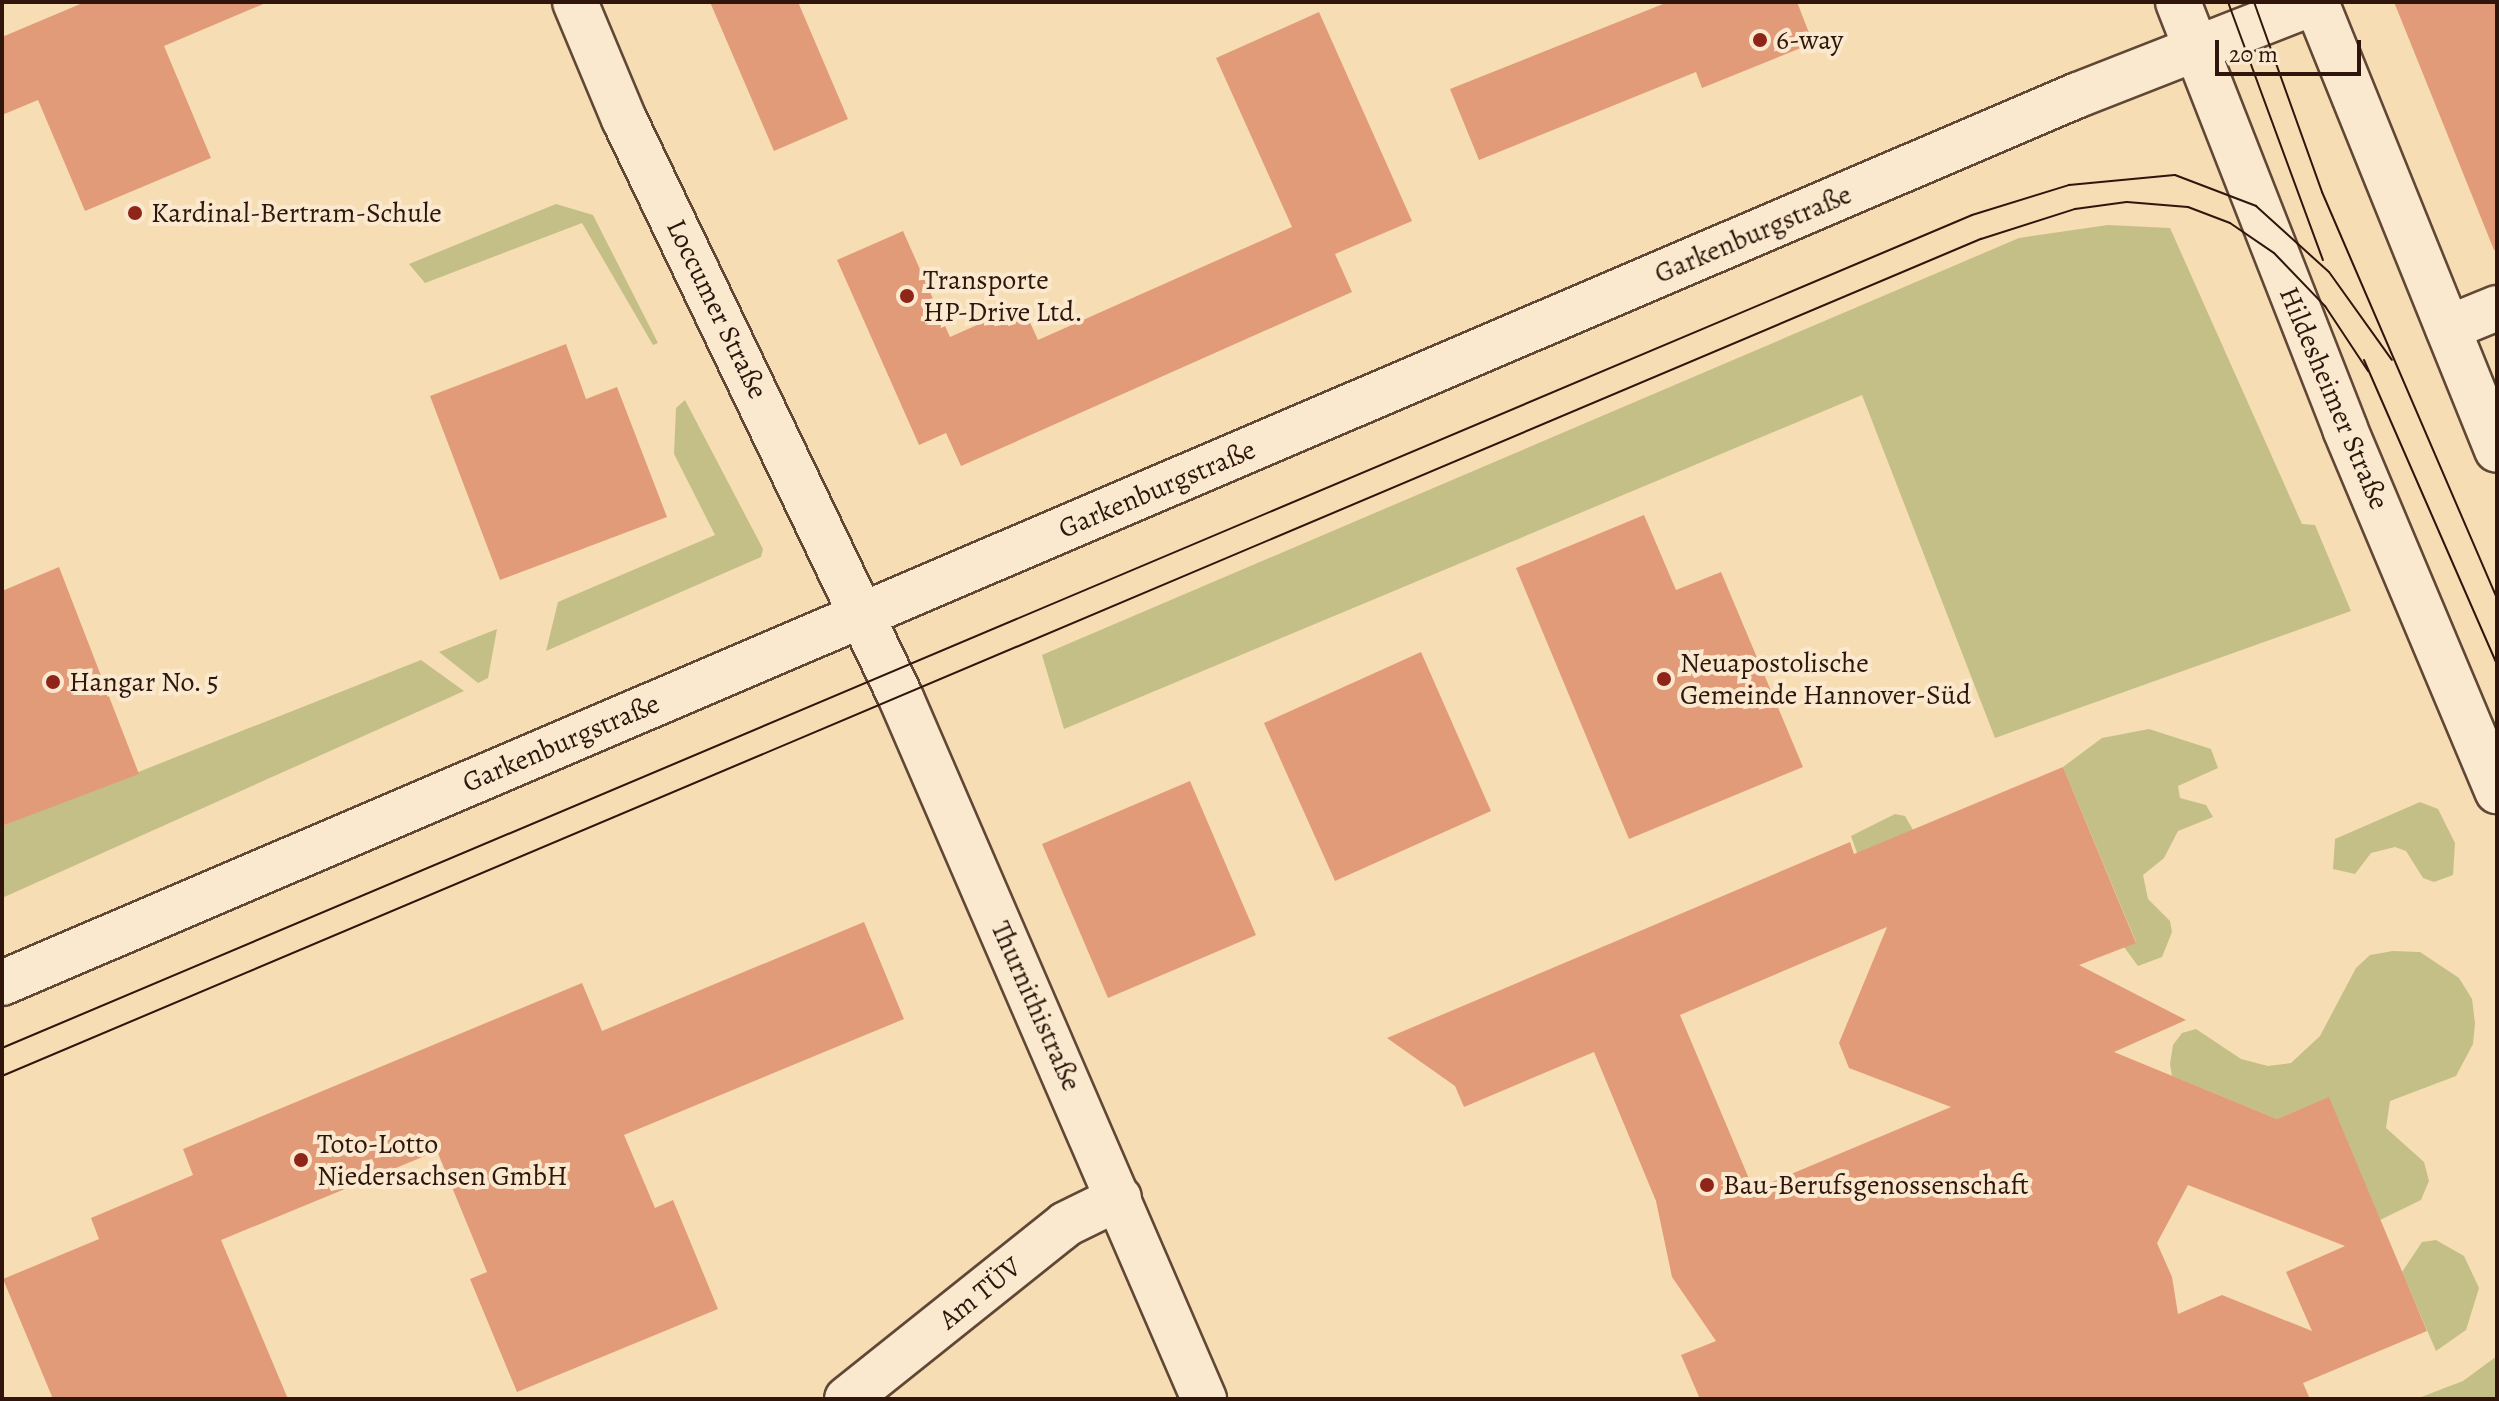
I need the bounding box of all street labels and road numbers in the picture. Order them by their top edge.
street label: Garkenburgstraße [1649,177,1857,291]
street label: Loccumer Straße [659,214,775,404]
street label: Hildesheimer Straße [2272,282,2396,514]
street label: Garkenburgstraße [1053,432,1261,546]
street label: Garkenburgstraße [457,686,665,800]
street label: Thurnithistraße [984,916,1088,1096]
street label: Am TÜV [932,1250,1028,1336]

